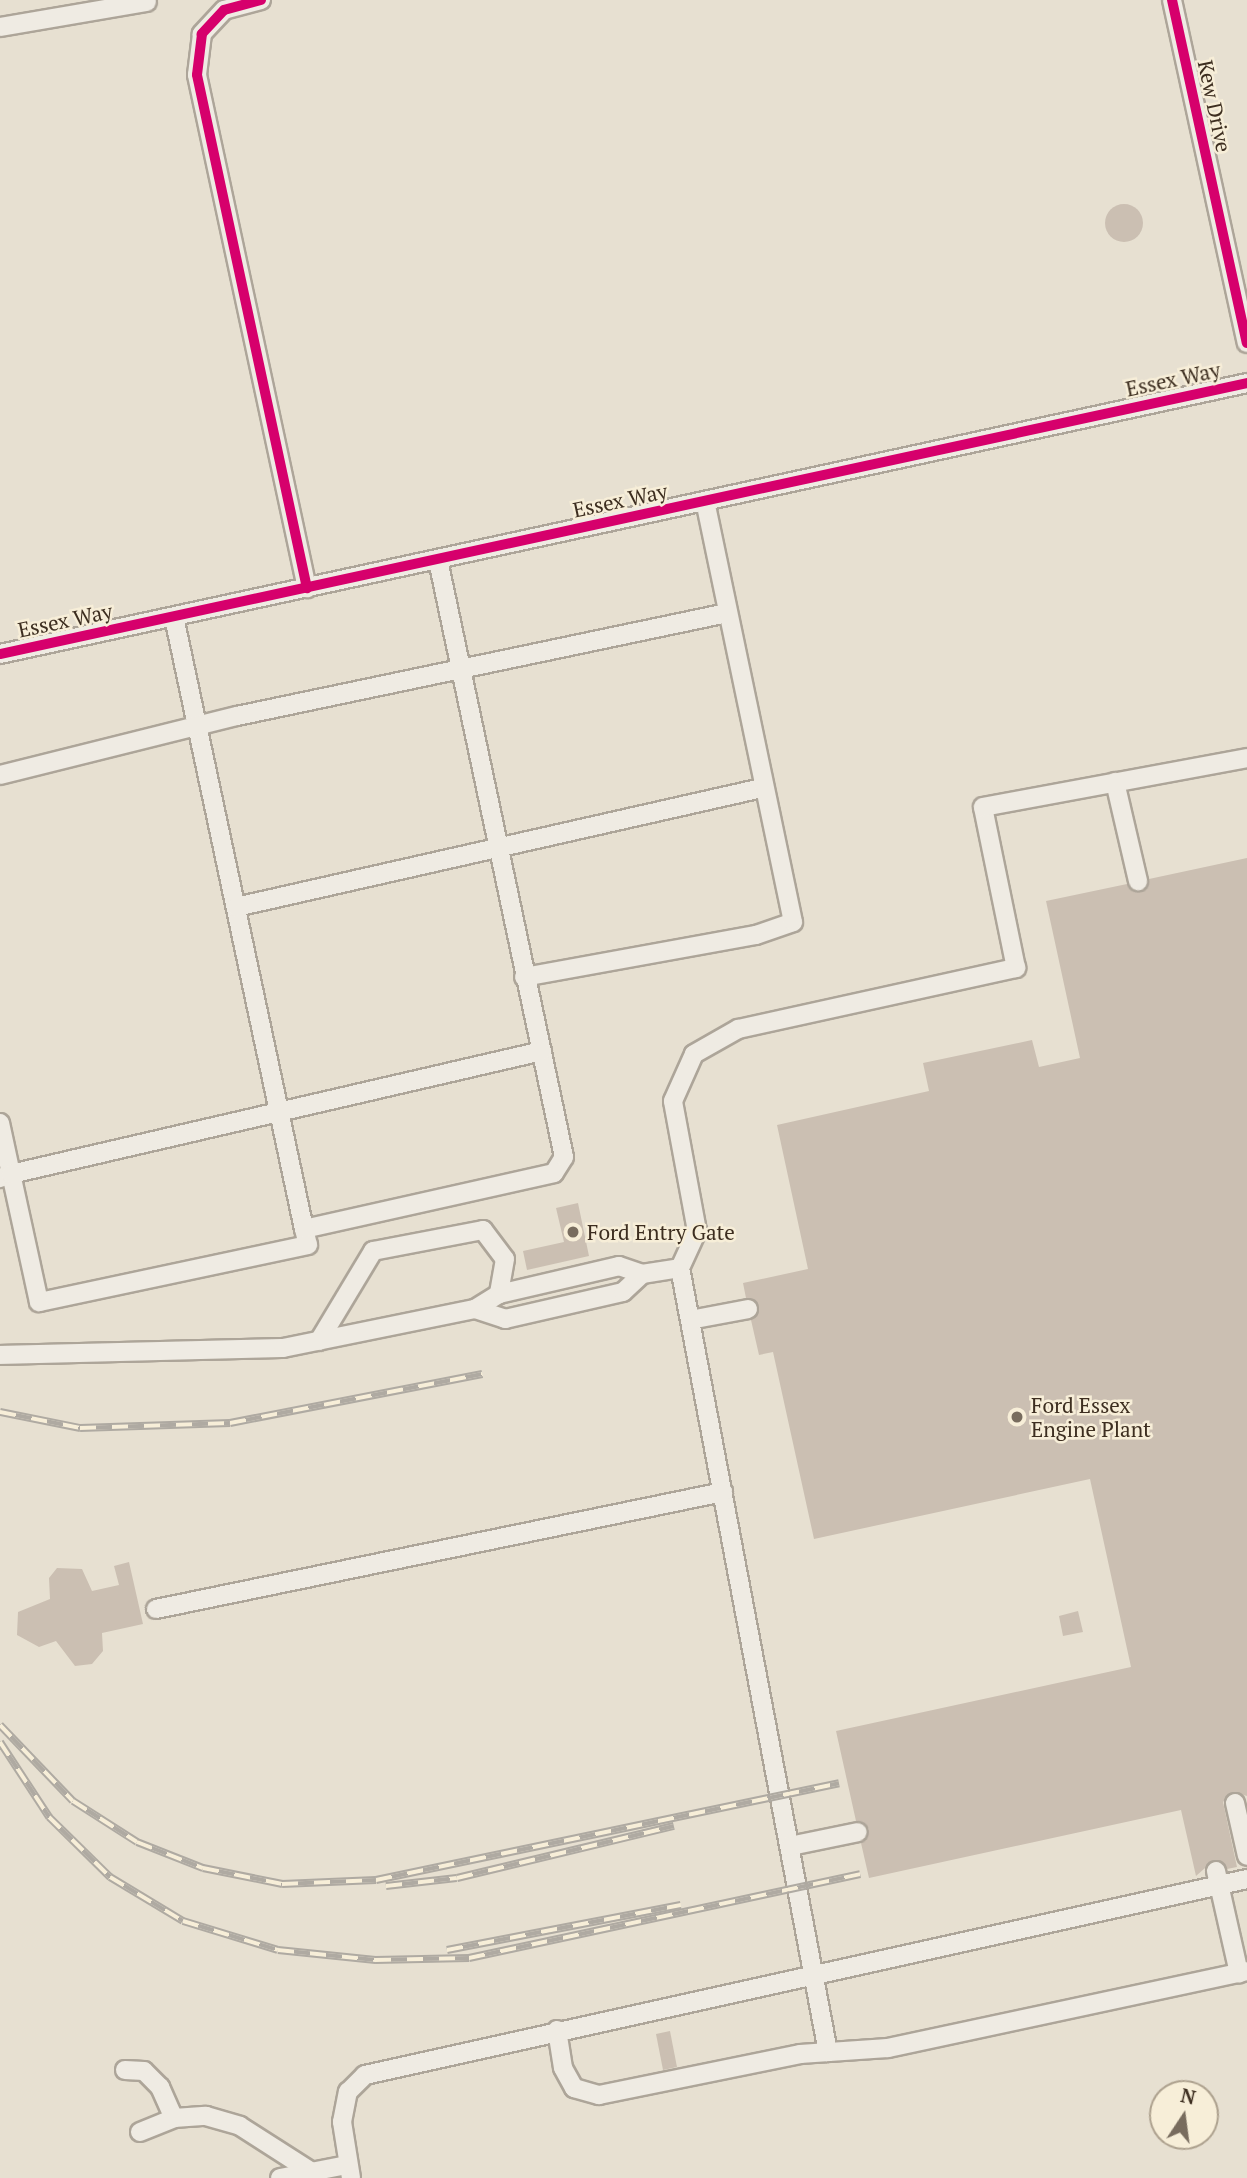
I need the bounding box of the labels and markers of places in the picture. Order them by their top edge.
place label: Ford Entry Gate [587,1219,735,1245]
marker: Ford Entry Gate [565,1224,581,1240]
place label: Ford Essex Engine Plant [1031,1392,1151,1442]
marker: Ford Essex Engine Plant [1009,1409,1025,1425]

